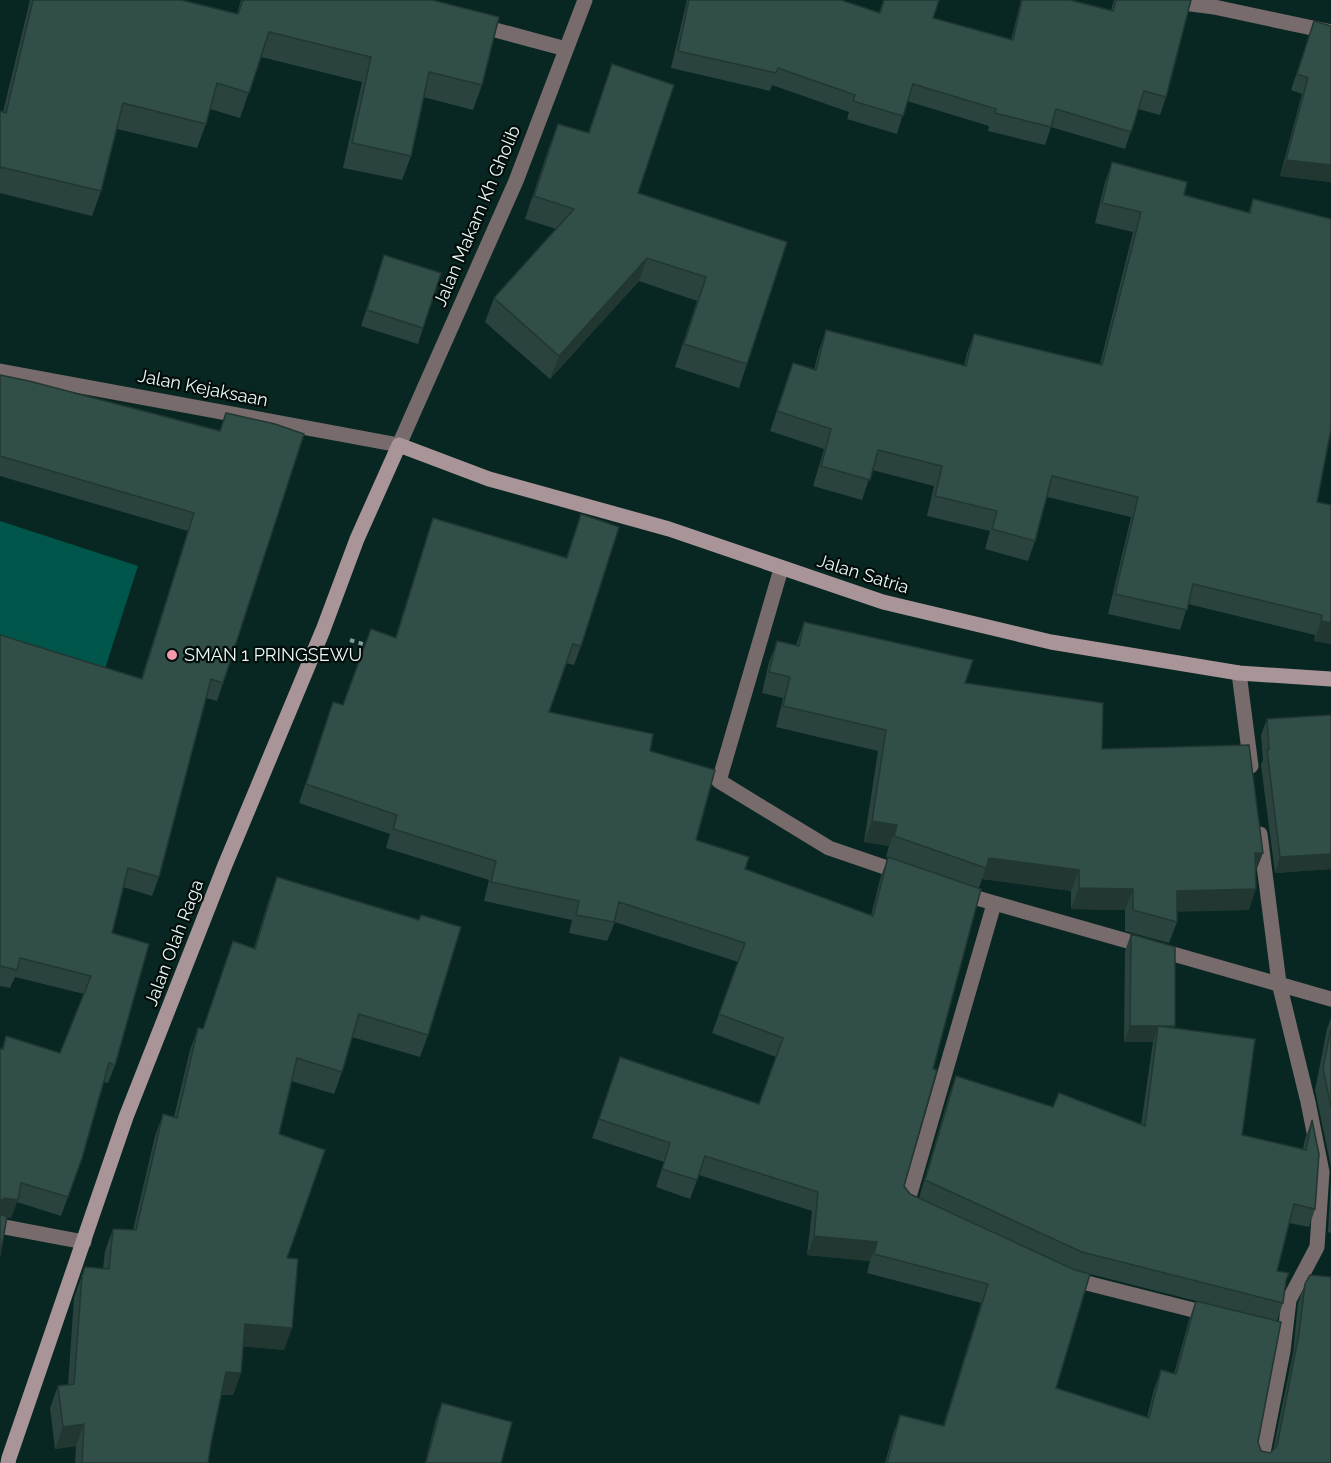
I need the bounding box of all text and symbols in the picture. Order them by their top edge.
street label: Jalan Makam Kh Gholib [429,122,524,310]
street label: Jalan Kejaksaan [136,365,270,410]
street label: Jalan Satria [815,550,912,597]
place label: SMAN 1 PRINGSEWU [184,644,362,665]
marker: SMAN 1 PRINGSEWU [165,648,179,662]
street label: Jalan Olah Raga [140,877,207,1009]

